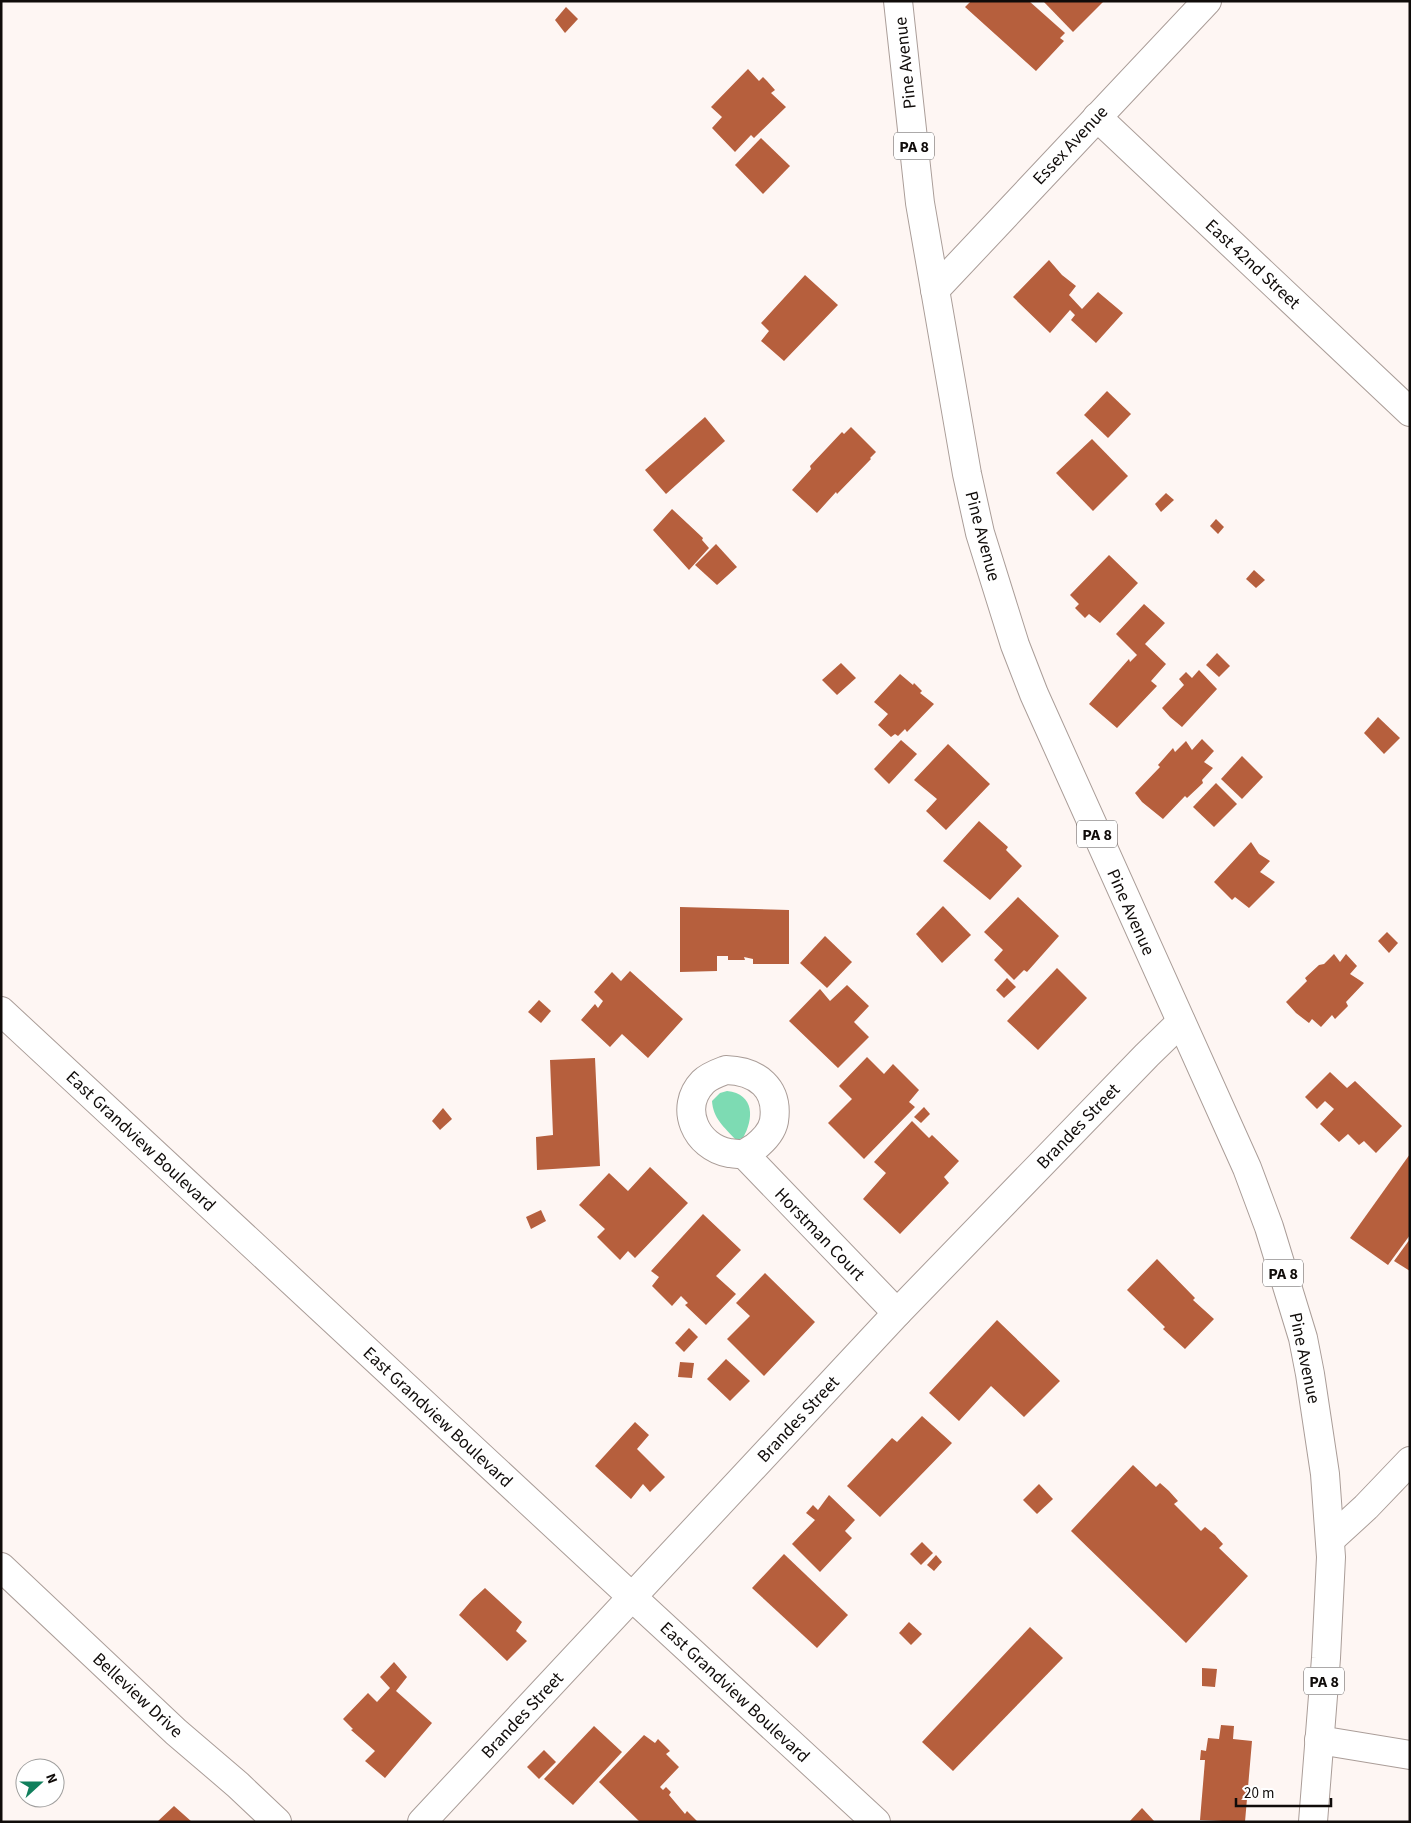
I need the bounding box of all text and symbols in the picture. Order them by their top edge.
street label: Pine Avenue [888,16,923,110]
street label: Essex Avenue [1027,100,1114,191]
road number: PA 8 [894,132,934,160]
street label: East 42nd Street [1200,214,1306,315]
street label: Pine Avenue [958,488,1007,584]
road number: PA 8 [1077,821,1117,848]
street label: Pine Avenue [1100,865,1161,960]
street label: East Grandview Boulevard [60,1065,221,1218]
street label: Brandes Street [1031,1078,1126,1175]
street label: Horstman Court [769,1182,871,1286]
road number: PA 8 [1263,1260,1303,1286]
street label: Pine Avenue [1283,1310,1326,1406]
street label: East Grandview Boulevard [357,1341,518,1494]
street label: Brandes Street [752,1370,845,1468]
street label: East Grandview Boulevard [654,1616,815,1769]
street label: Belleview Drive [87,1647,188,1744]
street label: Brandes Street [476,1666,569,1764]
road number: PA 8 [1304,1668,1344,1694]
north arrow [15,1758,65,1808]
text: N [40,1771,62,1787]
scale bar [1236,1776,1331,1808]
text: 20 m [1244,1783,1274,1804]

